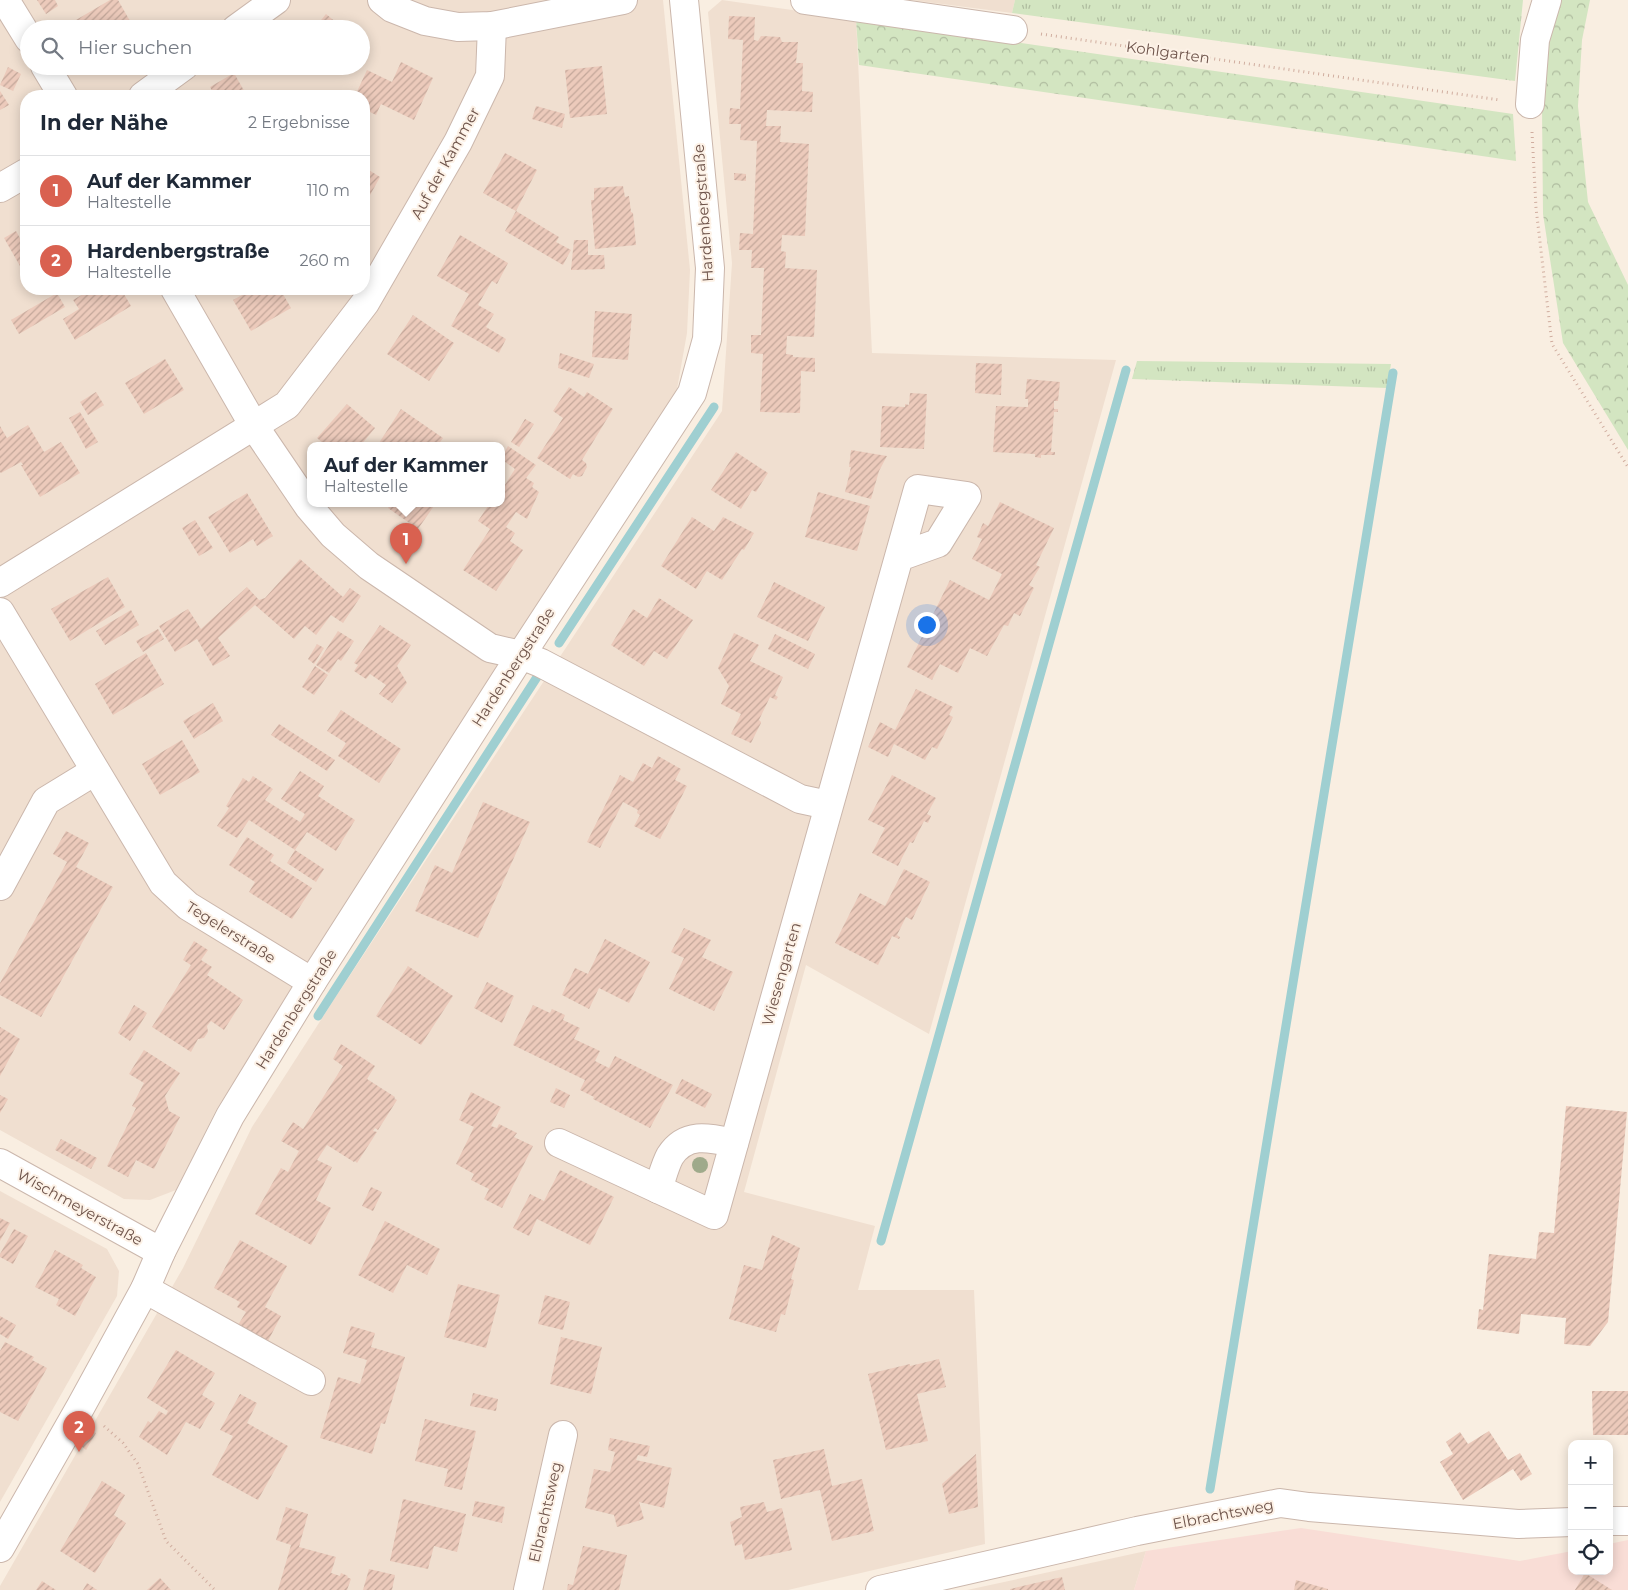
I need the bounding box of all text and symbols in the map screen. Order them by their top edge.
search box [20,20,370,75]
icon: search [38,34,66,62]
text: Hier suchen [78,36,192,59]
street label: Kohlgarten [1125,37,1211,67]
street label: Auf der Kammer [406,104,484,222]
text: In der Nähe [40,110,168,135]
text: 2 Ergebnisse [248,113,350,132]
street label: Hardenbergstraße [689,143,717,283]
text: Auf der Kammer [87,170,252,193]
text: 1 [53,181,59,200]
text: 110 m [307,181,350,200]
text: Haltestelle [87,193,171,212]
text: Hardenbergstraße [87,240,269,263]
text: 2 [51,251,61,270]
text: 260 m [299,251,350,270]
text: Haltestelle [87,263,171,282]
popup [307,442,505,507]
text: Auf der Kammer [324,454,488,477]
text: Haltestelle [324,477,408,496]
pin: 1 [390,523,422,564]
street label: Hardenbergstraße [467,604,559,730]
your location [914,612,940,638]
street label: Tegelerstraße [183,897,279,967]
street label: Wiesengarten [757,920,805,1028]
street label: Hardenbergstraße [251,945,341,1073]
street label: Wischmeyerstraße [14,1165,146,1249]
pin: 2 [63,1411,95,1452]
map controls [1568,1440,1613,1575]
button: + [1568,1440,1613,1485]
street label: Elbrachtsweg [524,1460,566,1564]
button: − [1568,1485,1613,1530]
street label: Elbrachtsweg [1171,1495,1275,1533]
button: locate [1568,1530,1613,1575]

